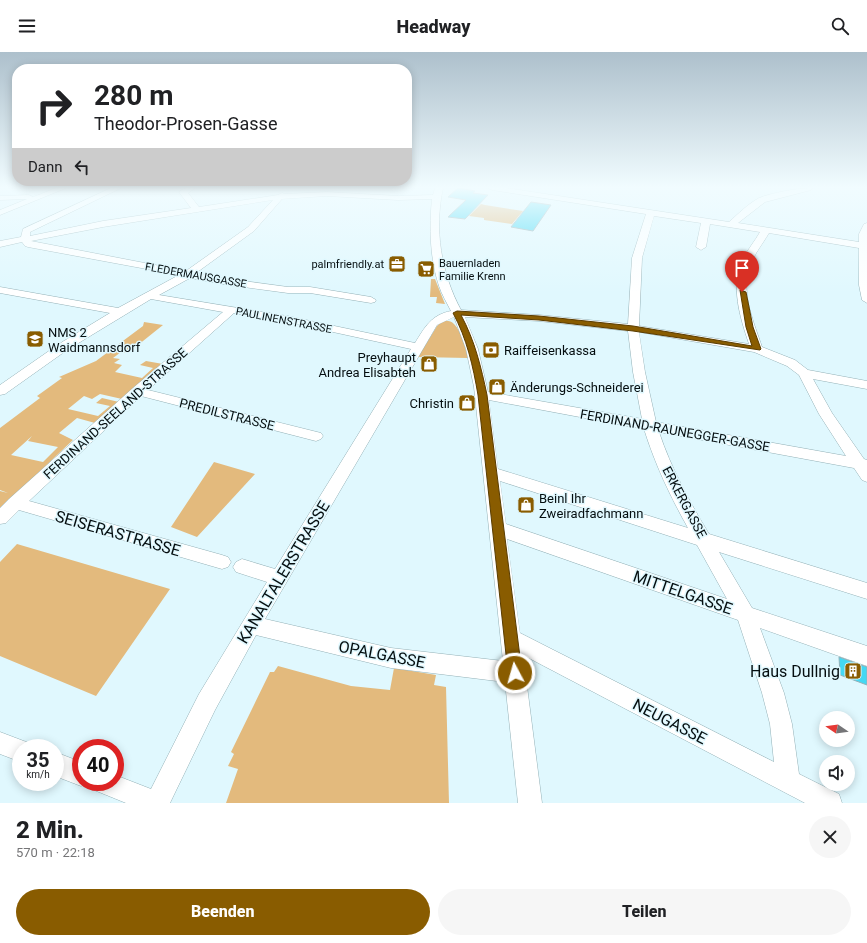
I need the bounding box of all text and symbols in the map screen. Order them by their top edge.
icon: menu [16,15,38,37]
icon: search [829,15,851,37]
text: Headway [397,16,470,37]
text: 280 m [94,79,173,112]
icon: right [28,80,80,132]
text: Theodor-Prosen-Gasse [94,113,277,134]
icon: left [71,156,93,178]
text: Dann [28,158,63,176]
pin [725,251,759,292]
office icon: palmfriendly.at [387,254,407,274]
place label: Bauernladen Familie Krenn [439,257,506,283]
icon: arrive [731,257,753,279]
place label: palmfriendly.at [311,258,384,271]
supermarket icon: Bauernladen Familie Krenn [416,259,436,279]
street label: FLEDERMAUSGASSE [144,260,248,291]
street label: PAULINENSTRASSE [235,305,333,336]
place label: NMS 2 Waidmannsdorf [48,325,141,355]
school or university icon: NMS 2 Waidmannsdorf [25,329,45,349]
bank icon: Raiffeisenkassa [481,340,501,360]
place label: Raiffeisenkassa [504,343,596,358]
street label: FERDINAND-SEELAND-STRASSE [40,345,190,482]
place label: Preyhaupt Andrea Elisabteh [318,350,416,380]
shop icon: Preyhaupt Andrea Elisabteh [419,354,439,374]
shop icon: Änderungs-Schneiderei [487,377,507,397]
place label: Änderungs-Schneiderei [510,380,644,395]
shop icon: Christin [457,393,477,413]
street label: PREDILSTRASSE [178,395,276,434]
place label: Christin [410,396,454,411]
street label: FERDINAND-RAUNEGGER-GASSE [579,406,771,455]
street label: ERKERGASSE [659,464,710,541]
place label: Beinl Ihr Zweiradfachmann [539,491,643,521]
shop icon: Beinl Ihr Zweiradfachmann [516,495,536,515]
street label: KANALTALERSTRASSE [233,497,334,647]
street label: SEISERASTRASSE [53,507,183,560]
street label: MITTELGASSE [631,567,735,618]
street label: OPALGASSE [337,637,427,672]
position arrow [494,652,536,694]
building icon: Haus Dullnig [843,661,863,681]
place label: Haus Dullnig [750,662,840,681]
street label: NEUGASSE [630,695,710,748]
north arrow [819,711,855,747]
map controls [819,711,855,791]
speed limit sign: 40 [72,739,124,791]
text: 35 [27,748,49,772]
button: sound [819,755,855,791]
text: km/h [26,769,50,780]
text: 2 Min. [16,816,84,844]
button: close [809,816,851,858]
text: 570 m · 22:18 [16,845,95,860]
button: Beenden [16,889,430,935]
button: Teilen [438,889,851,935]

